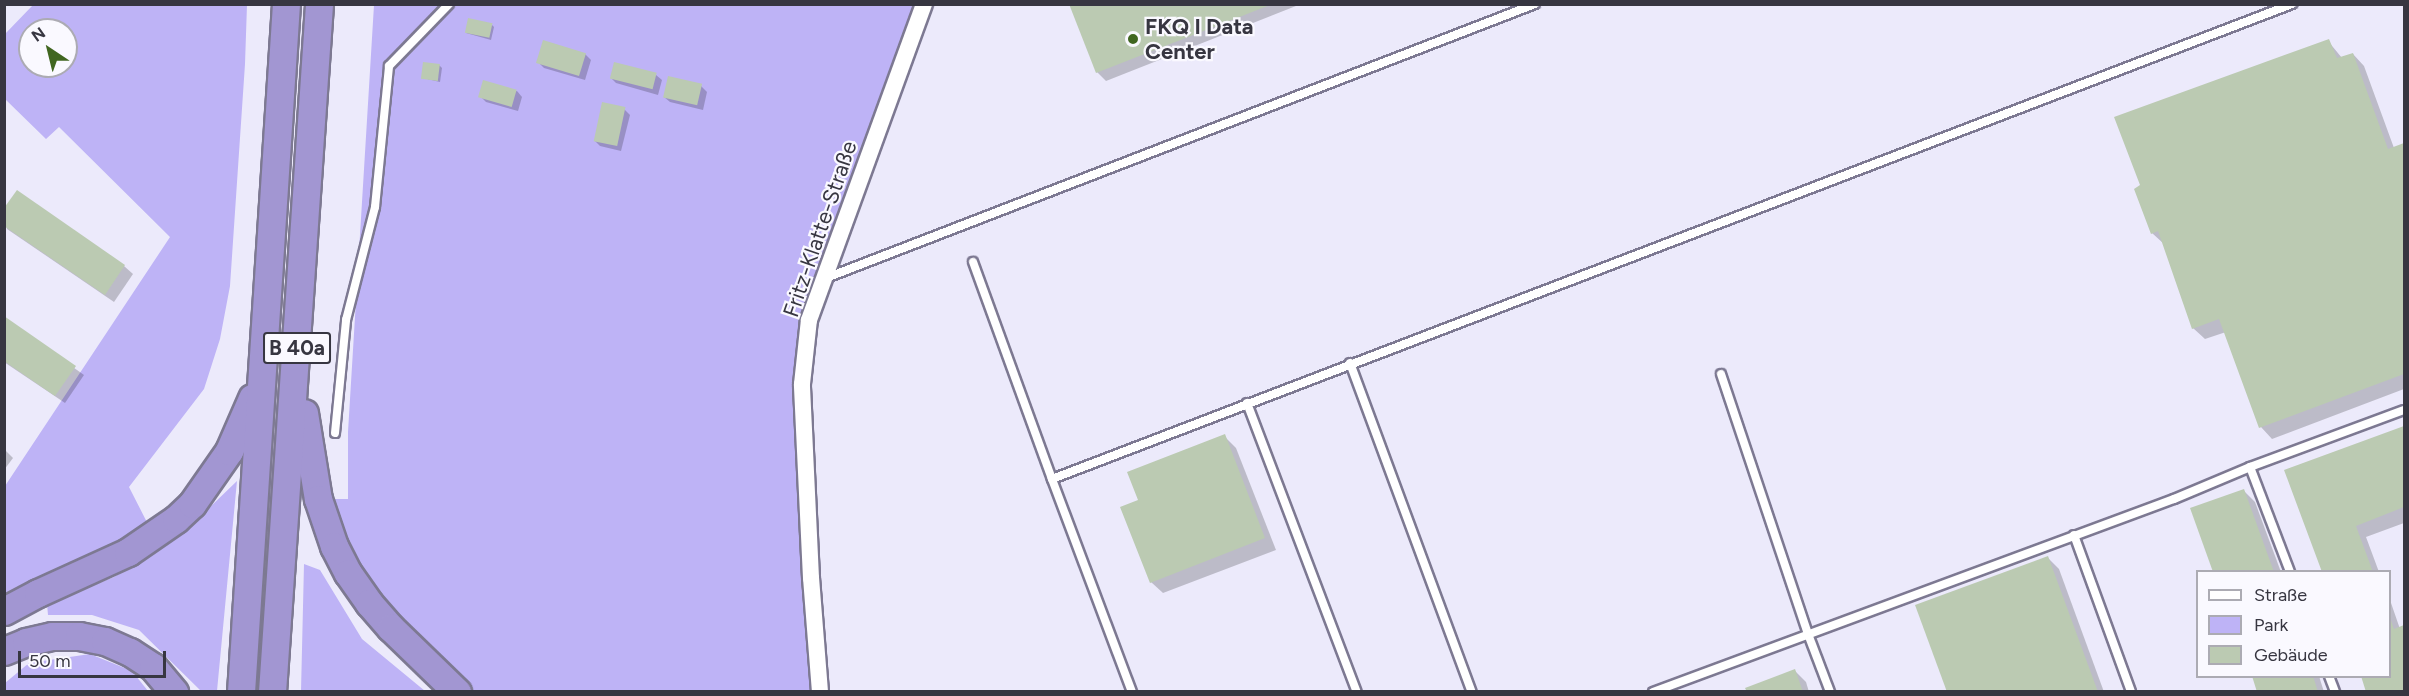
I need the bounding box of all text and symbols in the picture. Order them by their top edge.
place label: FKQ I Data Center [1145,13,1254,64]
north arrow [18,18,78,78]
text: N [28,23,49,46]
marker: FKQ I Data Center [1126,32,1140,46]
street label: Fritz-Klatte-Straße [777,137,863,321]
road number: B 40a [262,330,332,366]
legend [2196,570,2391,678]
text: Straße [2254,584,2307,606]
text: Park [2254,614,2288,636]
scale bar [21,639,170,677]
text: Gebäude [2254,644,2328,666]
text: 50 m [29,650,71,672]

